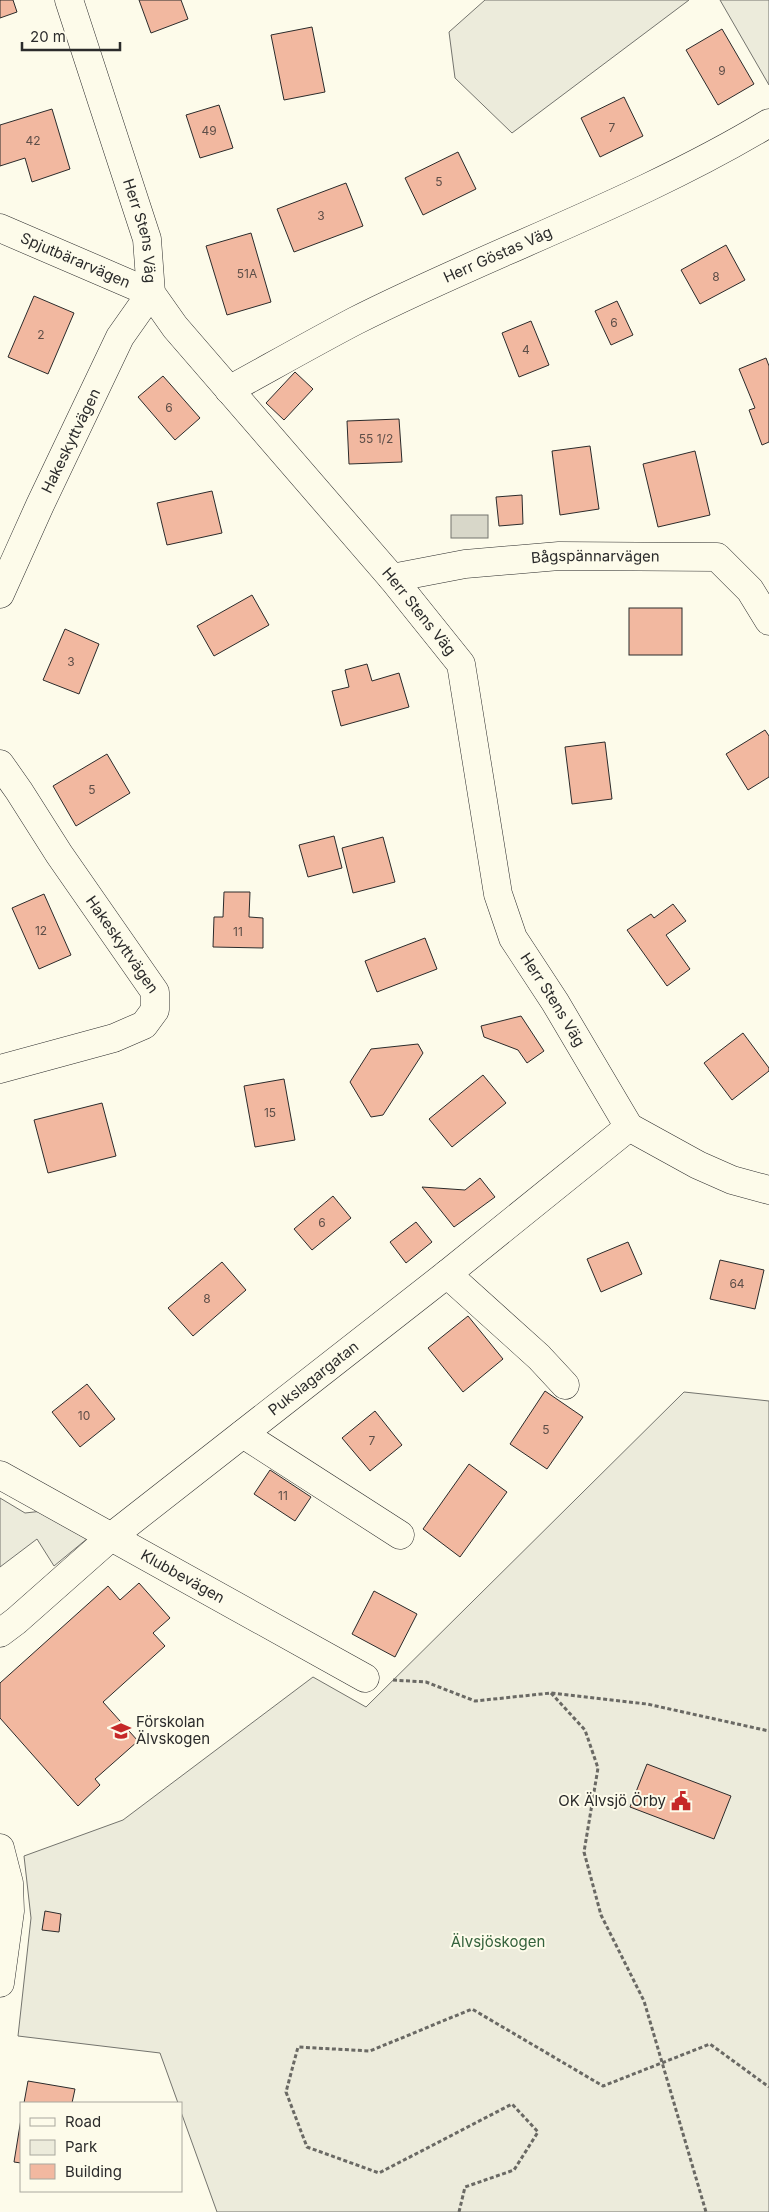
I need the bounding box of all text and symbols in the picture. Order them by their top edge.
scale bar [22,20,120,52]
text: 20 m [30,27,66,46]
house number: 9 [718,63,726,78]
house number: 7 [609,120,616,135]
house number: 49 [201,123,217,138]
house number: 42 [25,133,41,148]
house number: 5 [435,174,443,189]
street label: Herr Stens Väg [119,176,160,284]
house number: 3 [317,208,325,223]
street label: Herr Göstas Väg [440,222,555,287]
street label: Spjutbärarvägen [18,228,133,292]
house number: 51A [237,266,257,281]
house number: 8 [712,269,720,284]
house number: 6 [610,315,618,330]
house number: 2 [37,327,45,342]
house number: 4 [522,342,530,357]
street label: Hakeskyttvägen [37,385,104,496]
house number: 6 [165,400,173,415]
house number: 55 1/2 [359,431,393,446]
street label: Bågspännarvägen [530,546,660,567]
street label: Herr Stens Väg [378,563,460,659]
house number: 3 [67,654,75,669]
house number: 5 [88,782,96,797]
street label: Hakeskyttvägen [82,892,163,997]
house number: 12 [35,923,47,938]
house number: 11 [233,924,243,939]
street label: Herr Stens Väg [516,949,589,1050]
house number: 15 [264,1105,276,1120]
house number: 6 [318,1215,326,1230]
house number: 64 [729,1276,745,1291]
house number: 8 [203,1291,211,1306]
street label: Pukslagargatan [264,1337,362,1419]
house number: 10 [78,1408,90,1423]
house number: 5 [542,1422,550,1437]
house number: 7 [369,1433,376,1448]
house number: 11 [278,1488,288,1503]
street label: Klubbevägen [138,1545,228,1607]
place label: Förskolan Älvskogen [136,1712,210,1748]
school or university icon: Förskolan Älvskogen [110,1720,132,1742]
public building icon: OK Älvsjö Örby [670,1790,692,1812]
place label: OK Älvsjö Örby [558,1791,667,1810]
park label: Älvsjöskogen [451,1932,545,1951]
legend [20,2102,182,2192]
text: Road [65,2112,101,2131]
text: Park [65,2137,98,2156]
text: Building [65,2162,122,2181]

